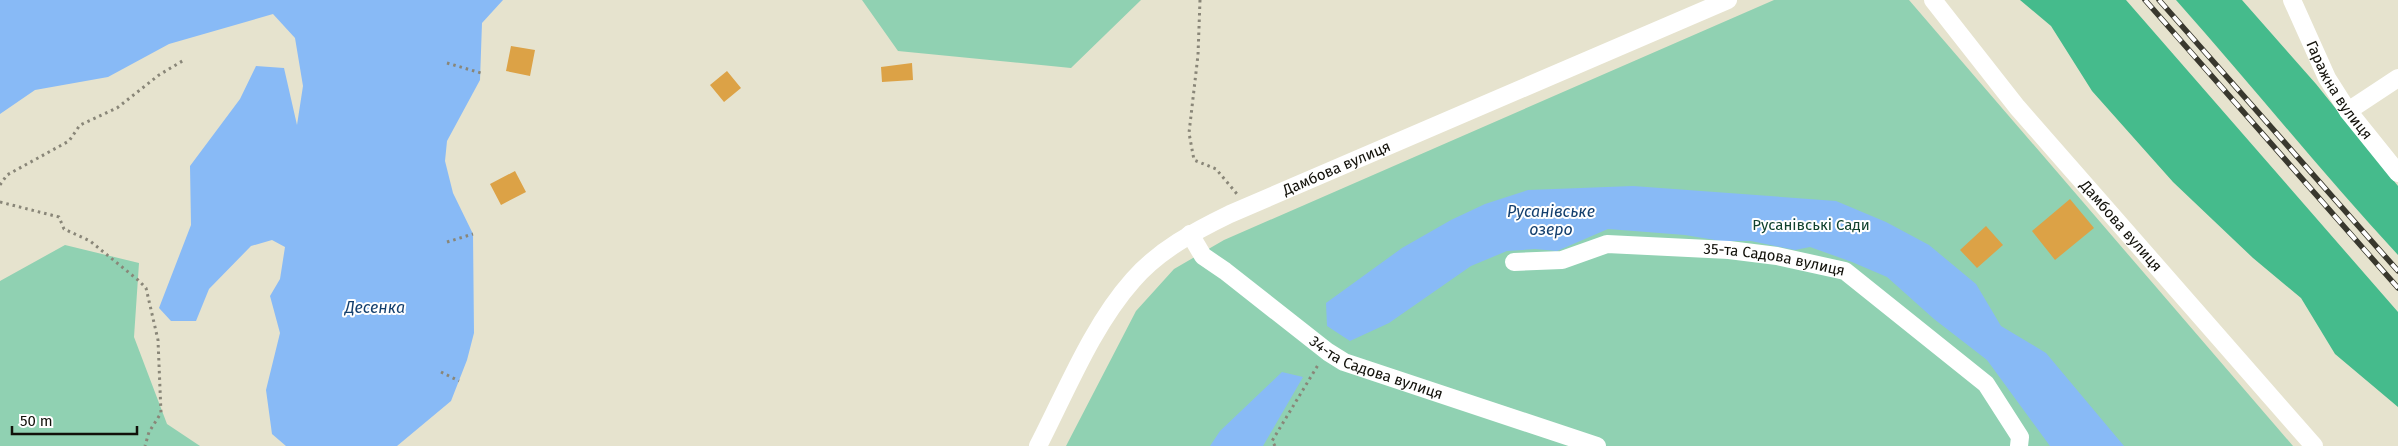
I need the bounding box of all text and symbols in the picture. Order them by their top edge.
street label: Гаражна вулиця [2302,38,2376,143]
street label: Дамбова вулиця [1279,137,1393,200]
street label: Дамбова вулиця [2076,176,2166,275]
water label: Русанівське озеро [1507,202,1595,239]
park label: Русанівські Сади [1752,216,1870,234]
street label: 35-та Садова вулиця [1703,240,1847,280]
water label: Десенка [343,298,405,317]
street label: 34-та Садова вулиця [1306,332,1445,403]
scale bar [12,404,138,436]
text: 50 m [20,412,53,430]

